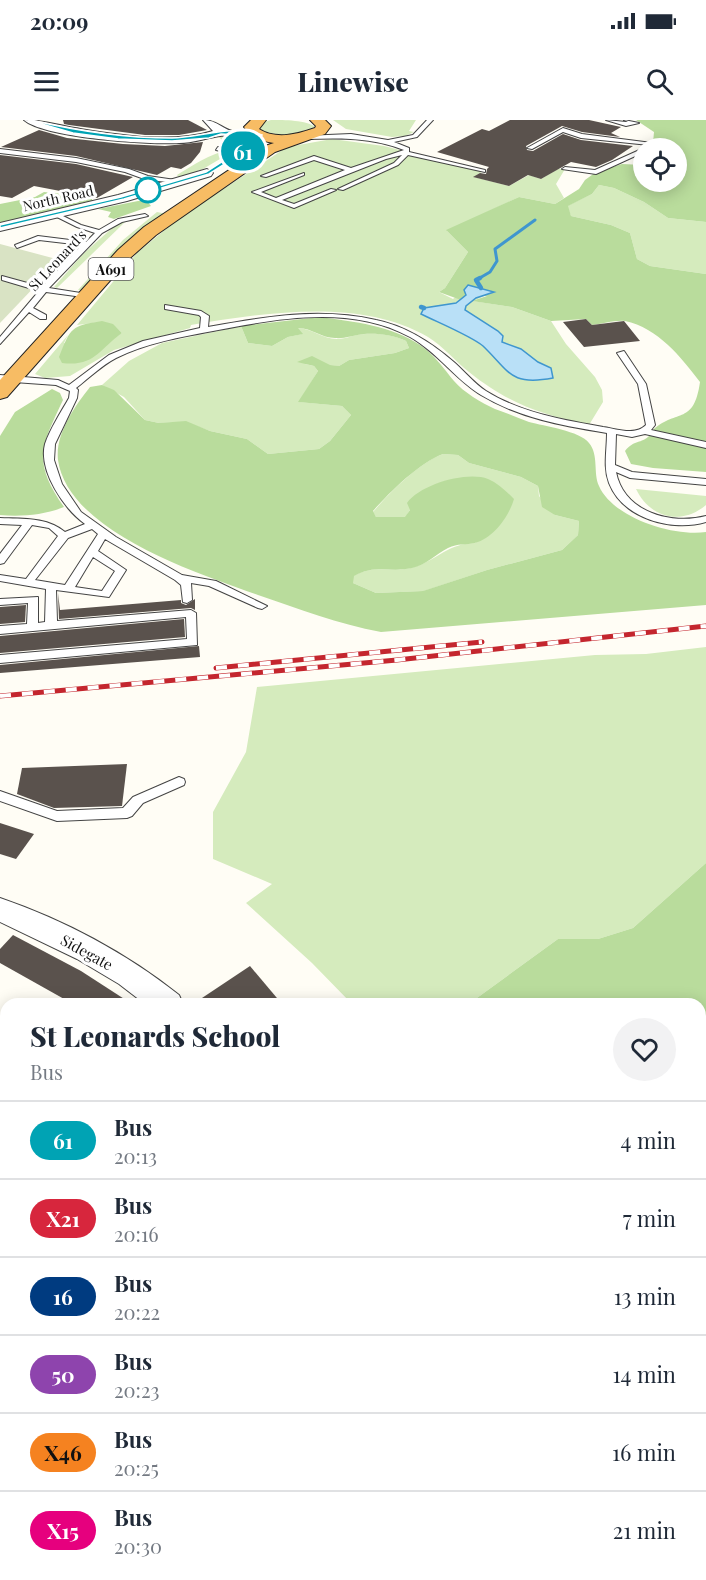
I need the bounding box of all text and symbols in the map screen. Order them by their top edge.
text: 20:09 [30,6,88,36]
text: Linewise [297,63,409,99]
icon: menu [30,65,63,98]
icon: search [643,65,676,98]
line badge: 61 [216,132,270,171]
text: 61 [233,137,253,165]
map controls [633,138,687,192]
button: locate [633,138,687,192]
unlabelled marker [135,177,161,203]
street label: North Road [21,181,95,215]
street label: St Leonard's [24,225,90,295]
road number: A691 [88,258,134,280]
street label: Sidegate [57,929,117,975]
text: St Leonards School [30,1017,280,1054]
button: heart [613,1018,676,1081]
text: Bus [30,1058,63,1085]
text: Bus [114,1112,152,1142]
text: 4 min [621,1125,676,1155]
text: 61 [53,1126,73,1154]
text: 20:13 [114,1142,157,1169]
text: Bus [114,1190,152,1220]
text: 7 min [623,1203,676,1233]
text: X21 [46,1204,80,1232]
text: 20:16 [114,1220,159,1247]
text: Bus [114,1268,152,1298]
text: 13 min [614,1281,676,1311]
text: 16 [53,1282,73,1310]
text: 20:22 [114,1298,160,1325]
text: Bus [114,1346,152,1376]
text: 14 min [612,1359,676,1389]
text: 50 [51,1360,75,1388]
text: 20:23 [114,1376,160,1403]
text: Bus [114,1424,152,1454]
text: 16 min [612,1437,676,1467]
text: X46 [44,1438,82,1466]
text: 20:25 [114,1454,159,1481]
text: Bus [114,1502,152,1532]
text: 21 min [613,1515,676,1545]
text: X15 [47,1516,79,1544]
text: 20:30 [114,1532,162,1559]

